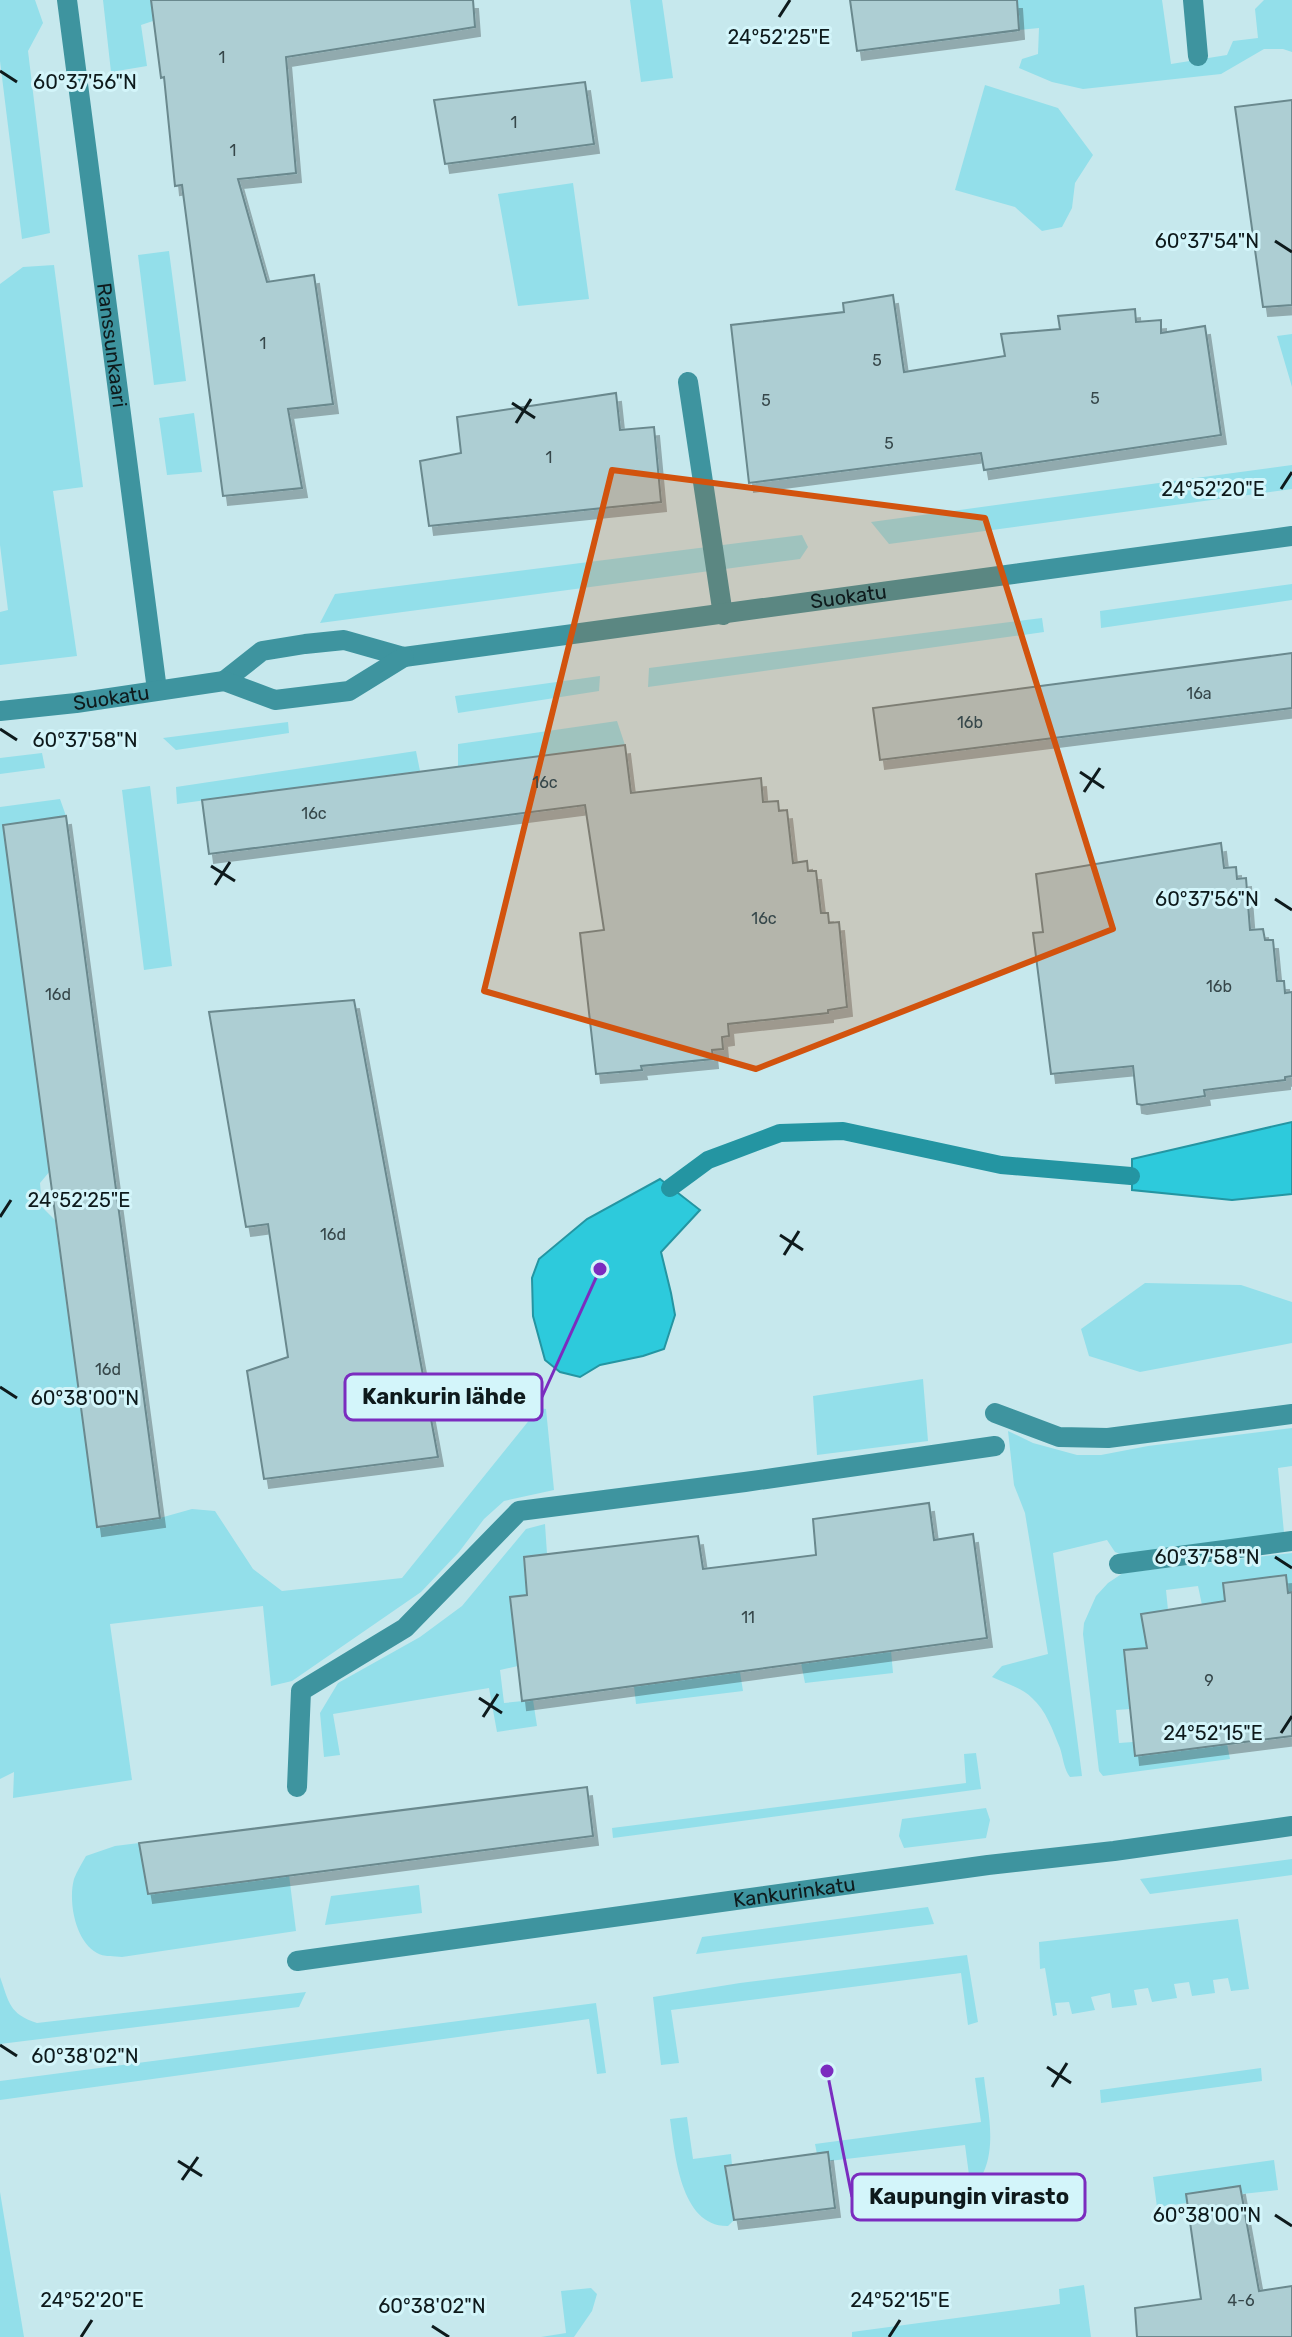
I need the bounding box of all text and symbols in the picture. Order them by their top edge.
text: 24°52'25"E [728,25,830,49]
house number: 1 [219,48,225,67]
text: 60°37'56"N [33,70,137,94]
house number: 1 [511,113,517,132]
house number: 1 [230,141,236,160]
text: 60°37'54"N [1155,229,1259,253]
street label: Ranssunkaari [92,281,132,409]
house number: 1 [260,334,266,353]
house number: 5 [872,351,882,370]
house number: 5 [1090,389,1100,408]
house number: 5 [761,391,771,410]
house number: 5 [884,434,894,453]
house number: 1 [546,448,552,467]
text: 24°52'20"E [1161,477,1265,501]
street label: Suokatu [809,579,888,614]
street label: Suokatu [71,680,151,715]
house number: 16a [1186,684,1212,703]
house number: 16b [957,713,983,732]
text: 60°37'58"N [32,728,138,752]
house number: 16c [532,773,558,792]
house number: 16c [301,804,327,823]
text: 60°37'56"N [1155,887,1259,911]
house number: 16c [751,909,777,928]
house number: 16b [1206,977,1232,996]
house number: 16d [45,985,71,1004]
text: 24°52'25"E [28,1188,130,1212]
house number: 16d [320,1225,346,1244]
house number: 16d [95,1360,121,1379]
callout: Kankurin lähde [345,1374,542,1420]
text: Kankurin lähde [362,1383,526,1410]
text: 60°38'00"N [31,1386,139,1410]
text: 60°37'58"N [1154,1545,1260,1569]
house number: 11 [741,1608,755,1627]
house number: 9 [1204,1671,1214,1690]
text: 24°52'15"E [1163,1721,1263,1745]
street label: Kankurinkatu [732,1872,857,1912]
text: 60°38'02"N [31,2044,139,2068]
callout: Kaupungin virasto [852,2174,1085,2220]
text: Kaupungin virasto [869,2183,1069,2210]
text: 60°38'00"N [1153,2203,1261,2227]
text: 24°52'20"E [40,2288,144,2312]
text: 24°52'15"E [850,2288,950,2312]
house number: 4-6 [1227,2291,1255,2310]
text: 60°38'02"N [378,2294,486,2318]

